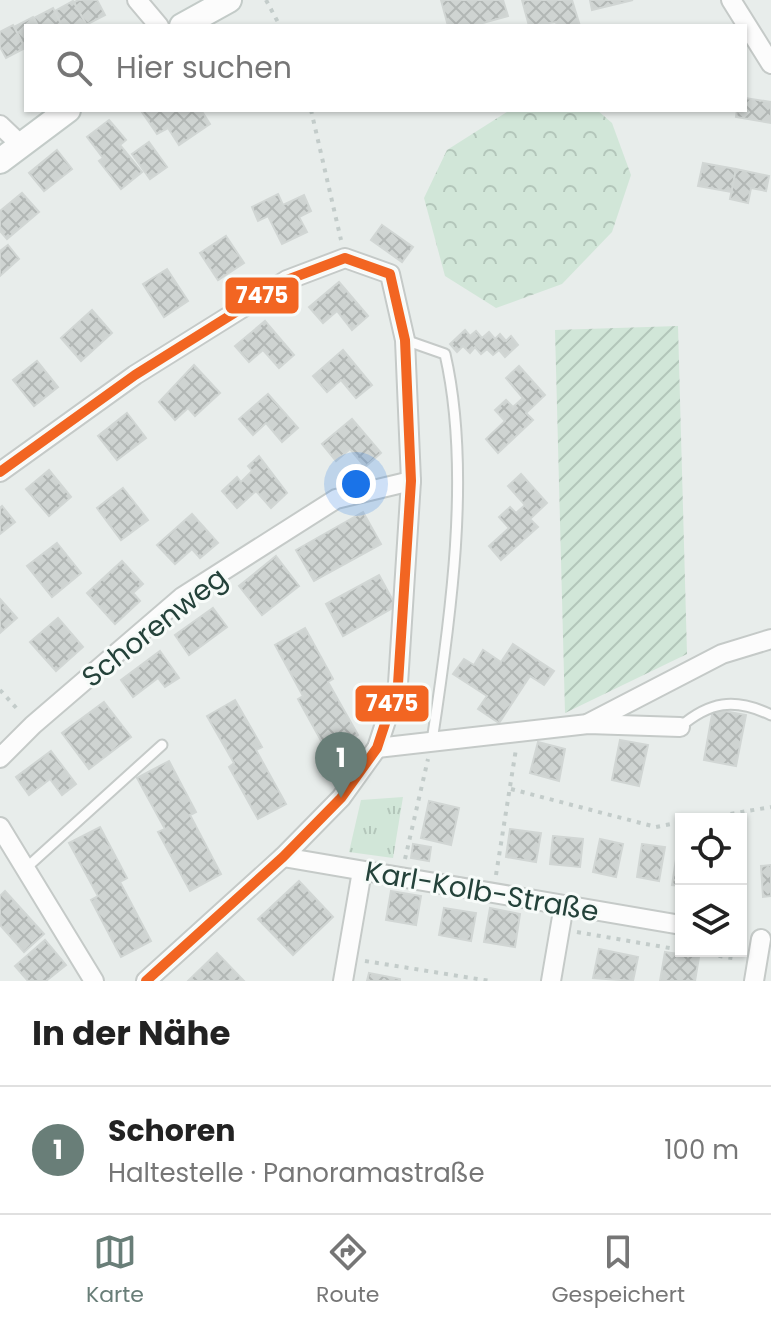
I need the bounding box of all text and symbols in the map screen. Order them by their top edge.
search box [24,24,747,112]
icon: search [52,46,96,90]
text: Hier suchen [116,46,292,89]
line badge: 7475 [224,276,300,315]
text: 7475 [236,280,288,311]
your location [336,464,376,504]
street label: Schorenweg [74,558,235,696]
line badge: 7475 [354,684,430,723]
text: 7475 [366,688,418,719]
pin: 1 [315,732,367,798]
map controls [675,813,747,957]
button: locate [675,813,747,885]
street label: Karl-Kolb-Straße [362,852,602,931]
button: layers [675,885,747,957]
text: In der Nähe [32,1009,230,1057]
text: Schoren [108,1109,235,1152]
text: 1 [53,1132,63,1168]
text: 100 m [664,1132,739,1168]
text: Haltestelle · Panoramastraße [108,1155,485,1191]
tab: Karte [86,1230,144,1311]
tab: Route [316,1230,379,1311]
tab: Gespeichert [551,1230,685,1311]

